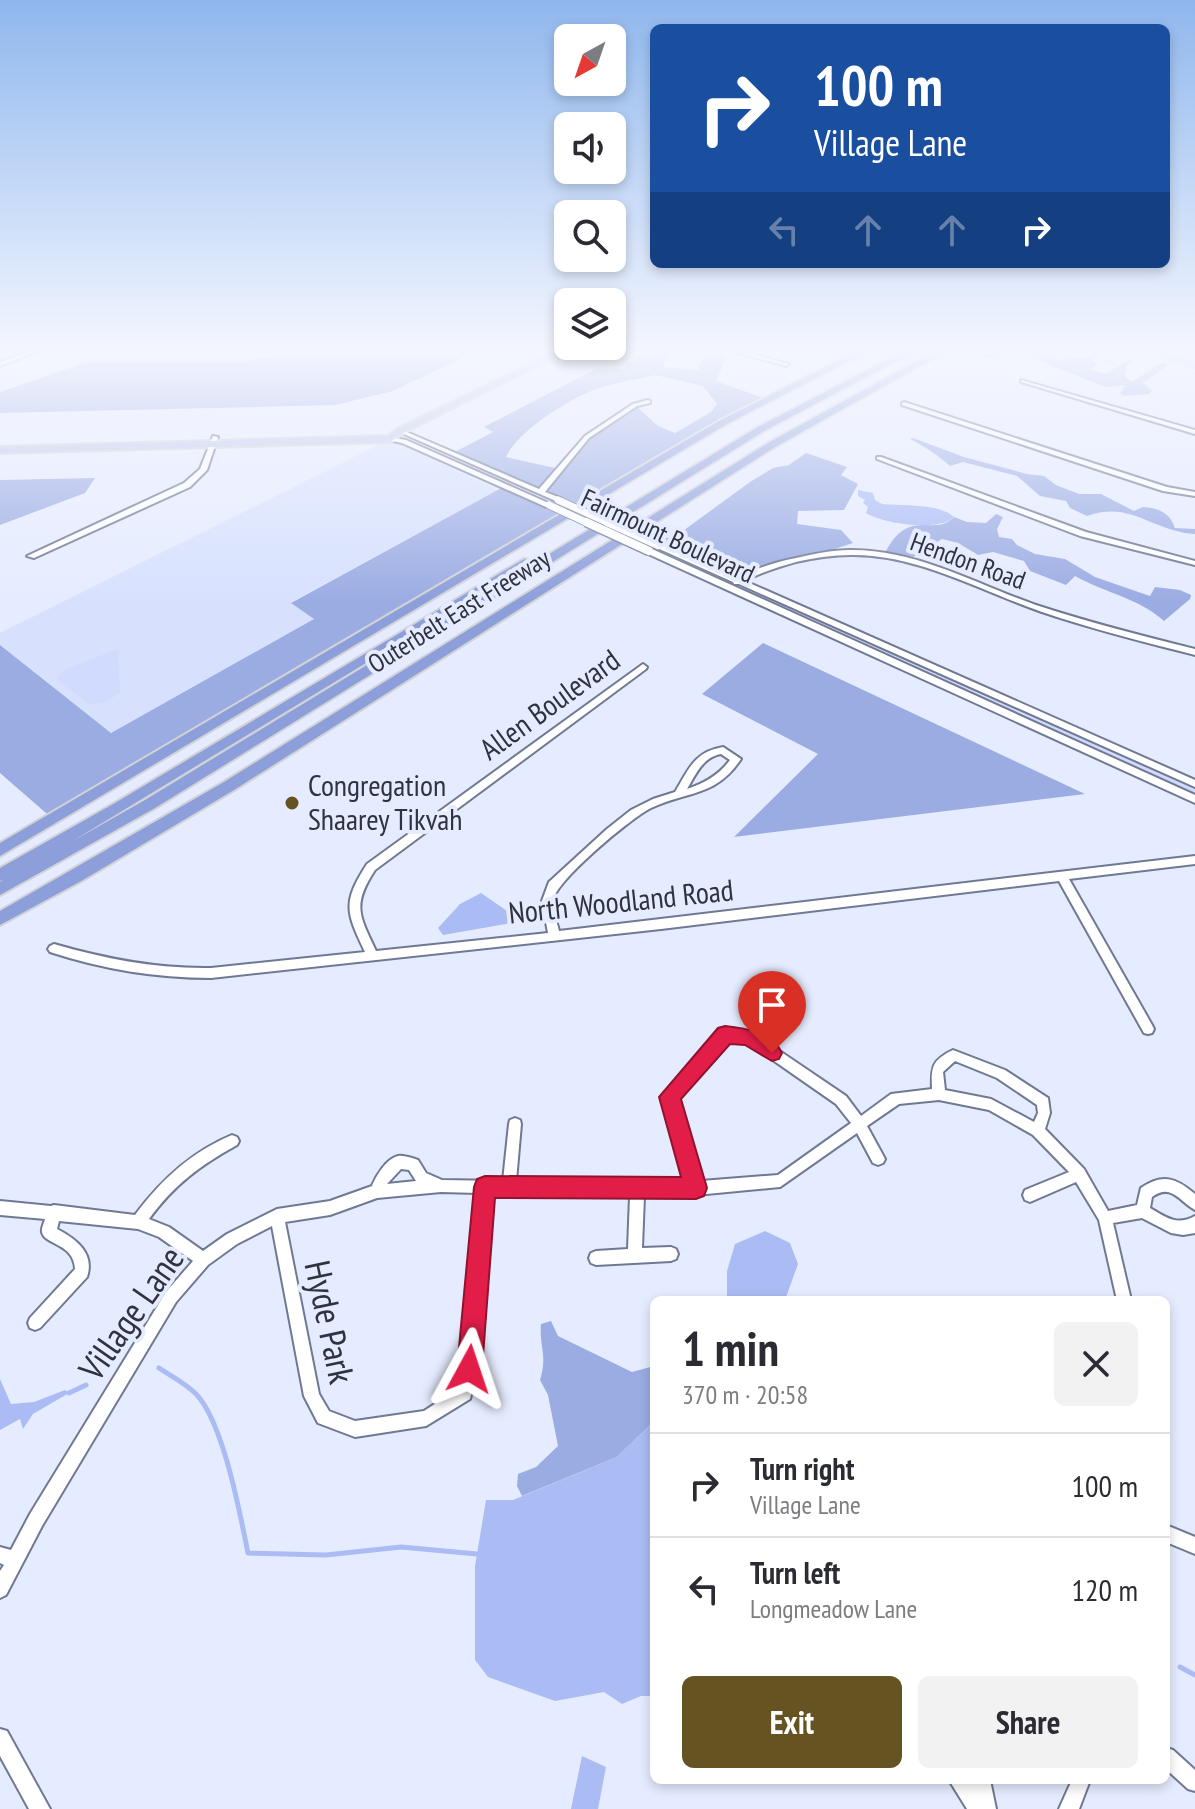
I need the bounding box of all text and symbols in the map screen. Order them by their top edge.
north arrow [554,24,626,96]
map controls [554,24,626,360]
text: 100 m [814,49,943,121]
icon: right [682,56,786,160]
button: sound [554,112,626,184]
text: Village Lane [814,119,967,166]
button: search [554,200,626,272]
icon: left [762,208,806,252]
icon: ahead [846,208,890,252]
icon: ahead [930,208,974,252]
icon: right [1014,208,1058,252]
button: layers [554,288,626,360]
street label: Fairmount Boulevard [576,481,760,590]
street label: Hendon Road [906,525,1030,597]
street label: Outerbelt East Freeway [362,541,556,680]
street label: Allen Boulevard [471,640,627,768]
place label: Congregation Shaarey Tikvah [308,765,463,838]
marker: Congregation Shaarey Tikvah [283,794,301,812]
street label: North Woodland Road [506,869,735,932]
pin [738,971,806,1053]
icon: arrive [750,983,794,1027]
street label: Village Lane [67,1236,194,1390]
street label: Hyde Park [295,1256,366,1388]
text: 1 min [682,1317,779,1379]
button: close [1054,1322,1138,1406]
position arrow [427,1327,511,1411]
text: 370 m · 20:58 [682,1378,808,1411]
text: Turn right [750,1449,854,1488]
icon: right [682,1463,726,1507]
text: 100 m [1072,1466,1138,1505]
text: Village Lane [750,1488,861,1521]
text: Turn left [750,1553,840,1592]
icon: left [682,1567,726,1611]
text: 120 m [1072,1570,1138,1609]
text: Longmeadow Lane [750,1592,917,1625]
button: Exit [682,1676,902,1768]
button: Share [918,1676,1138,1768]

